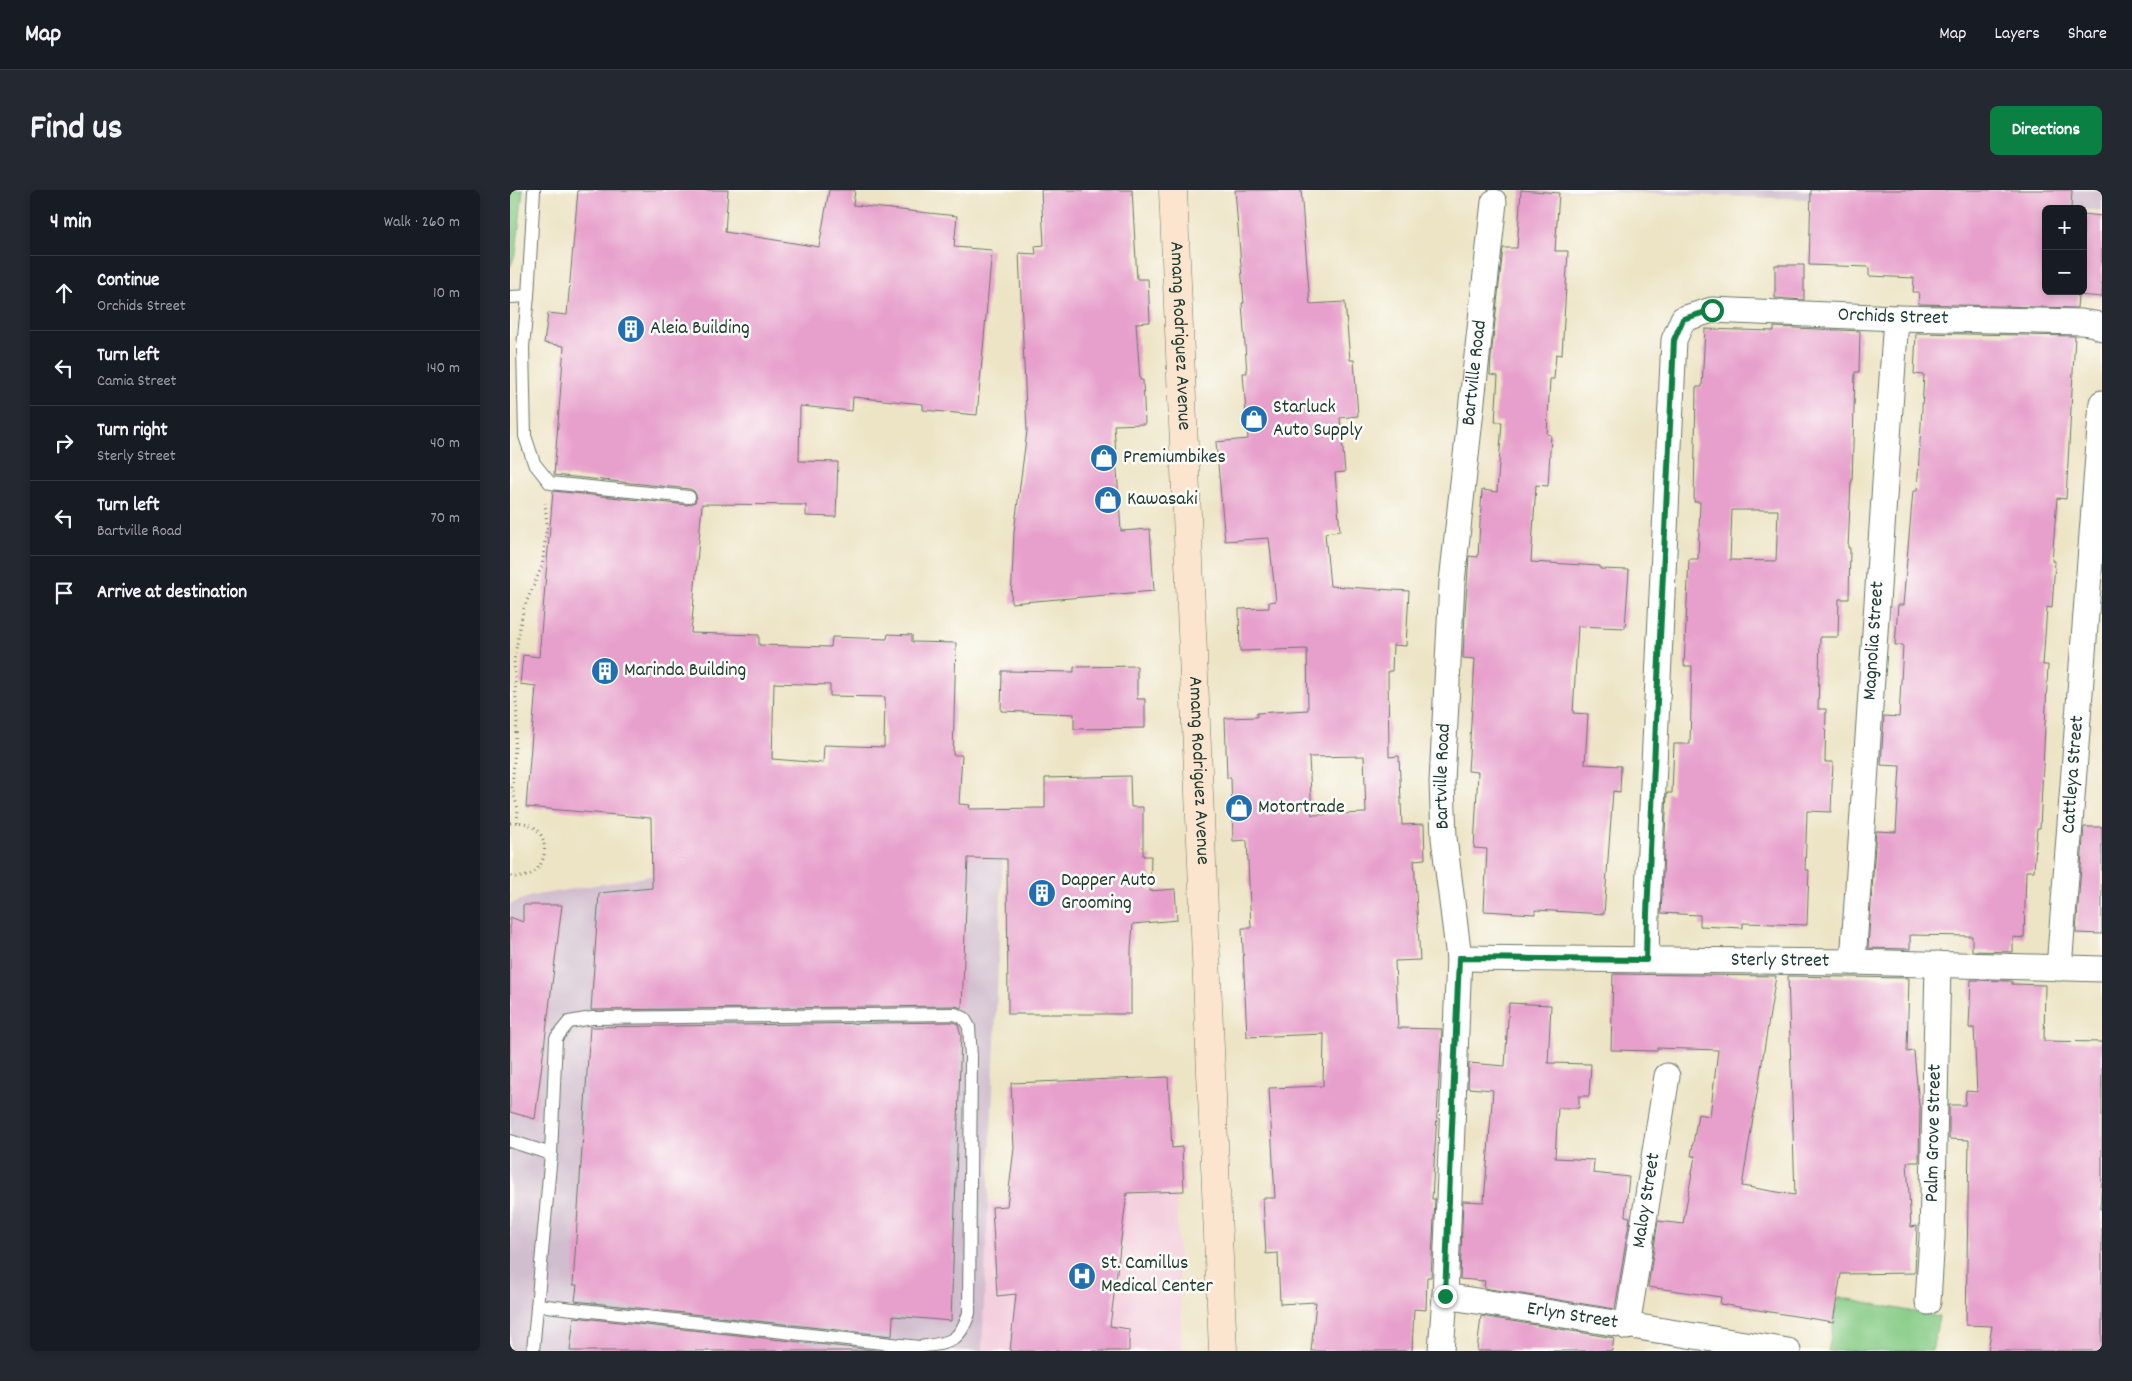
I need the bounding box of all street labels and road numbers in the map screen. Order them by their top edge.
street label: Amang Rodriguez Avenue [1161,241,1197,431]
street label: Orchids Street [1837,301,1949,333]
street label: Bartville Road [1455,319,1495,427]
street label: Magnolia Street [1857,580,1892,701]
street label: Amang Rodriguez Avenue [1180,675,1216,866]
street label: Cattleya Street [2055,714,2092,835]
street label: Bartville Road [1428,723,1459,830]
street label: Sterly Street [1731,947,1829,976]
street label: Palm Grove Street [1919,1064,1950,1203]
street label: Maloy Street [1626,1151,1669,1250]
street label: Erlyn Street [1525,1295,1620,1338]

